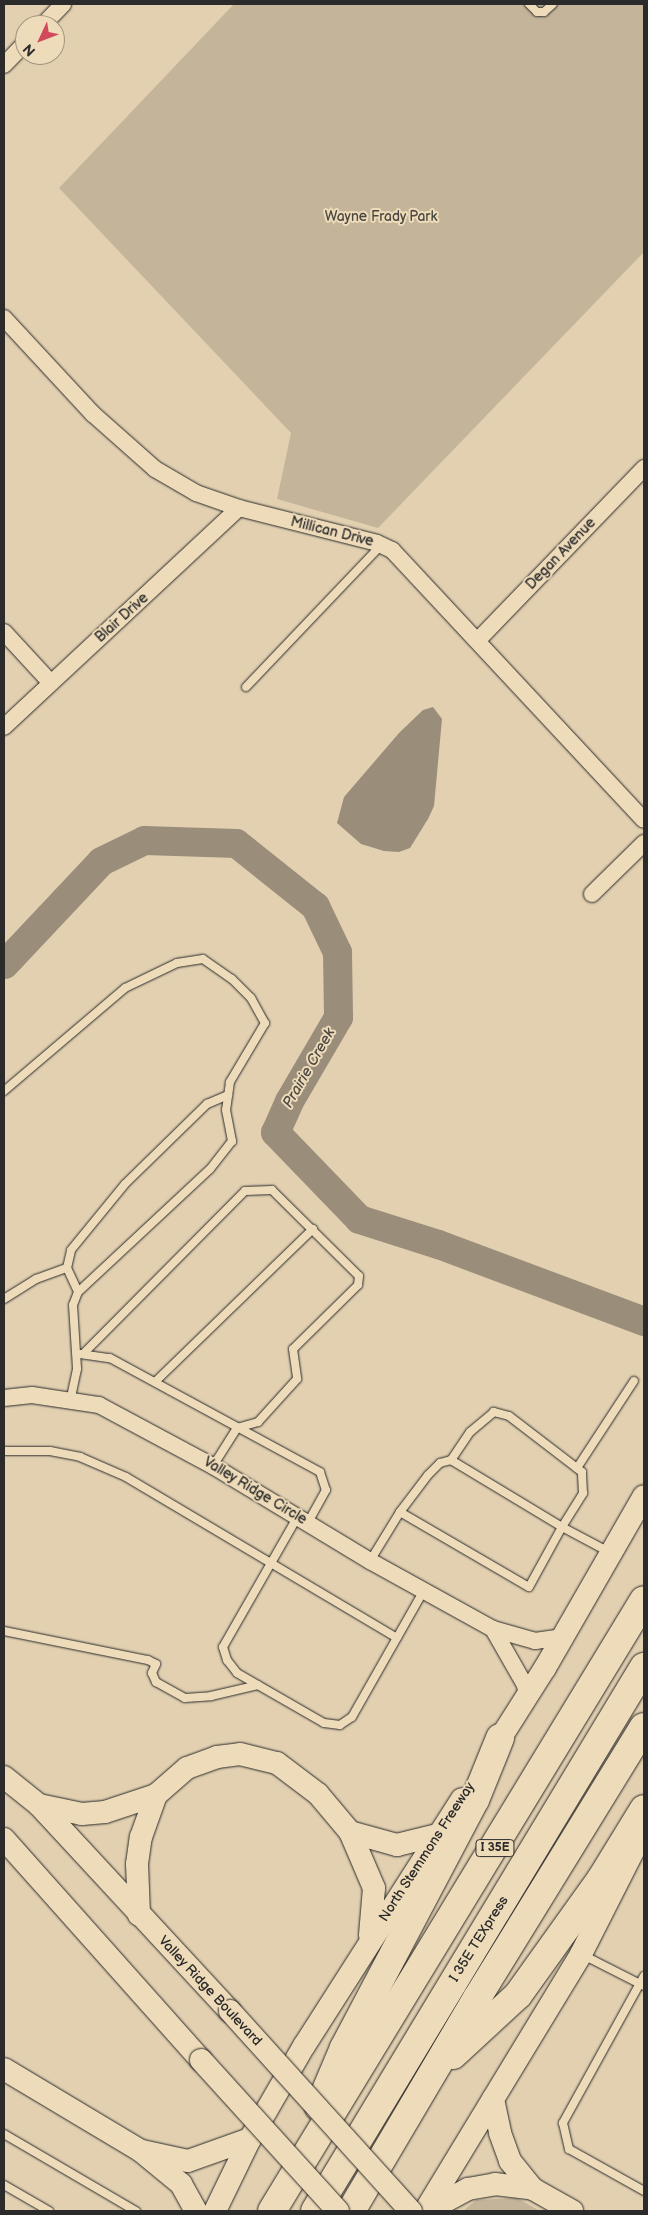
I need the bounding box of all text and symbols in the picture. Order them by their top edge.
north arrow [15,15,65,65]
text: N [20,40,39,60]
park label: Wayne Frady Park [324,209,438,225]
street label: Millican Drive [289,514,375,550]
street label: Degan Avenue [523,515,599,593]
street label: Blair Drive [92,590,152,646]
water label: Prairie Creek [279,1025,339,1111]
street label: Valley Ridge Circle [200,1453,310,1529]
street label: North Stemmons Freeway [376,1779,478,1925]
road number: I 35E [475,1839,515,1858]
street label: I 35E TEXpress [446,1893,512,1985]
street label: Valley Ridge Boulevard [154,1932,266,2050]

